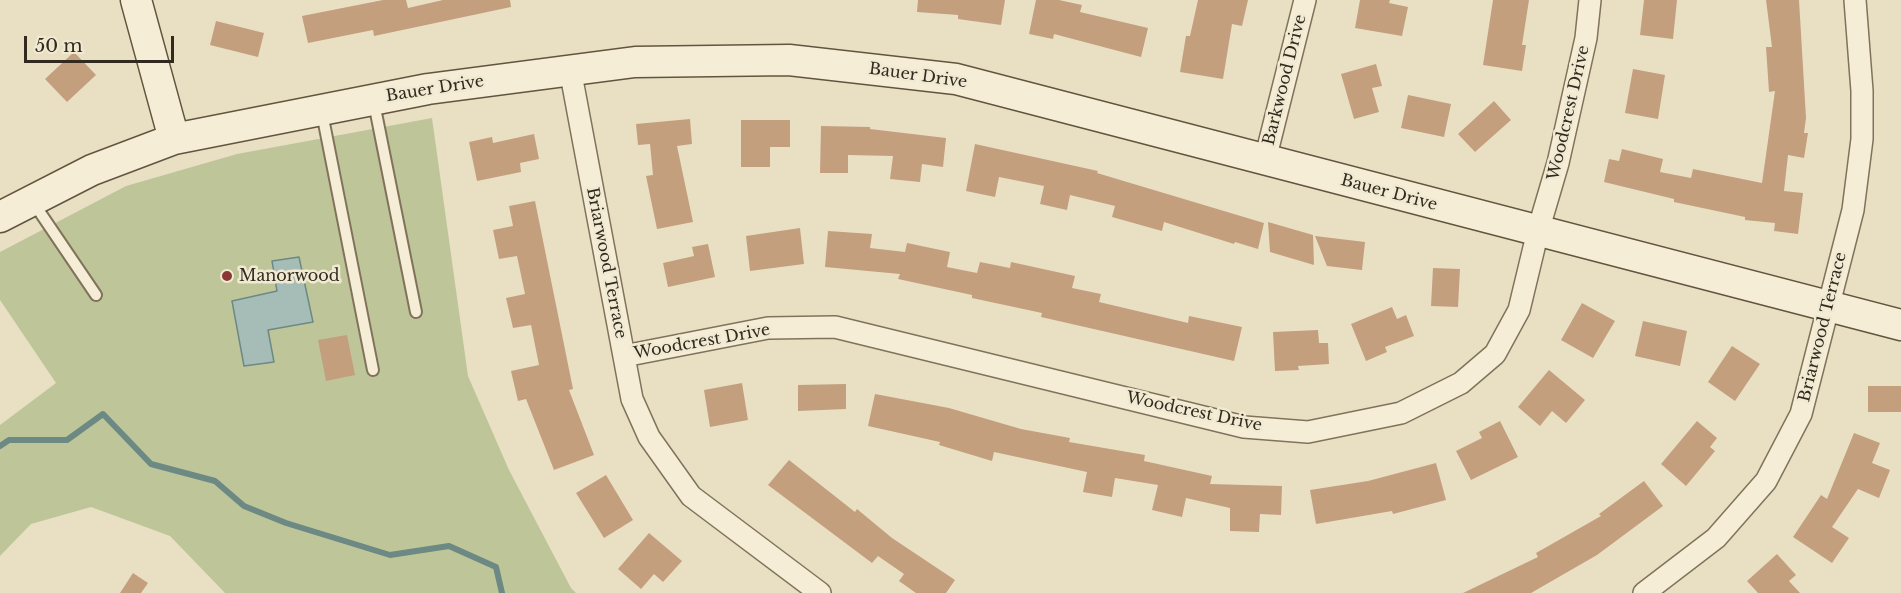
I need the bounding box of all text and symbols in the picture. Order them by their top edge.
street label: Barkwood Drive [1259,13,1311,147]
scale bar [27,24,177,62]
text: 50 m [35,35,83,57]
street label: Woodcrest Drive [1544,44,1594,182]
street label: Bauer Drive [868,60,968,92]
street label: Bauer Drive [385,72,485,106]
street label: Bauer Drive [1339,171,1439,215]
street label: Briarwood Terrace [582,186,630,340]
street label: Briarwood Terrace [1795,250,1851,404]
place label: Manorwood [239,266,340,286]
marker: Manorwood [220,269,234,283]
street label: Woodcrest Drive [632,321,772,363]
street label: Woodcrest Drive [1124,388,1264,436]

